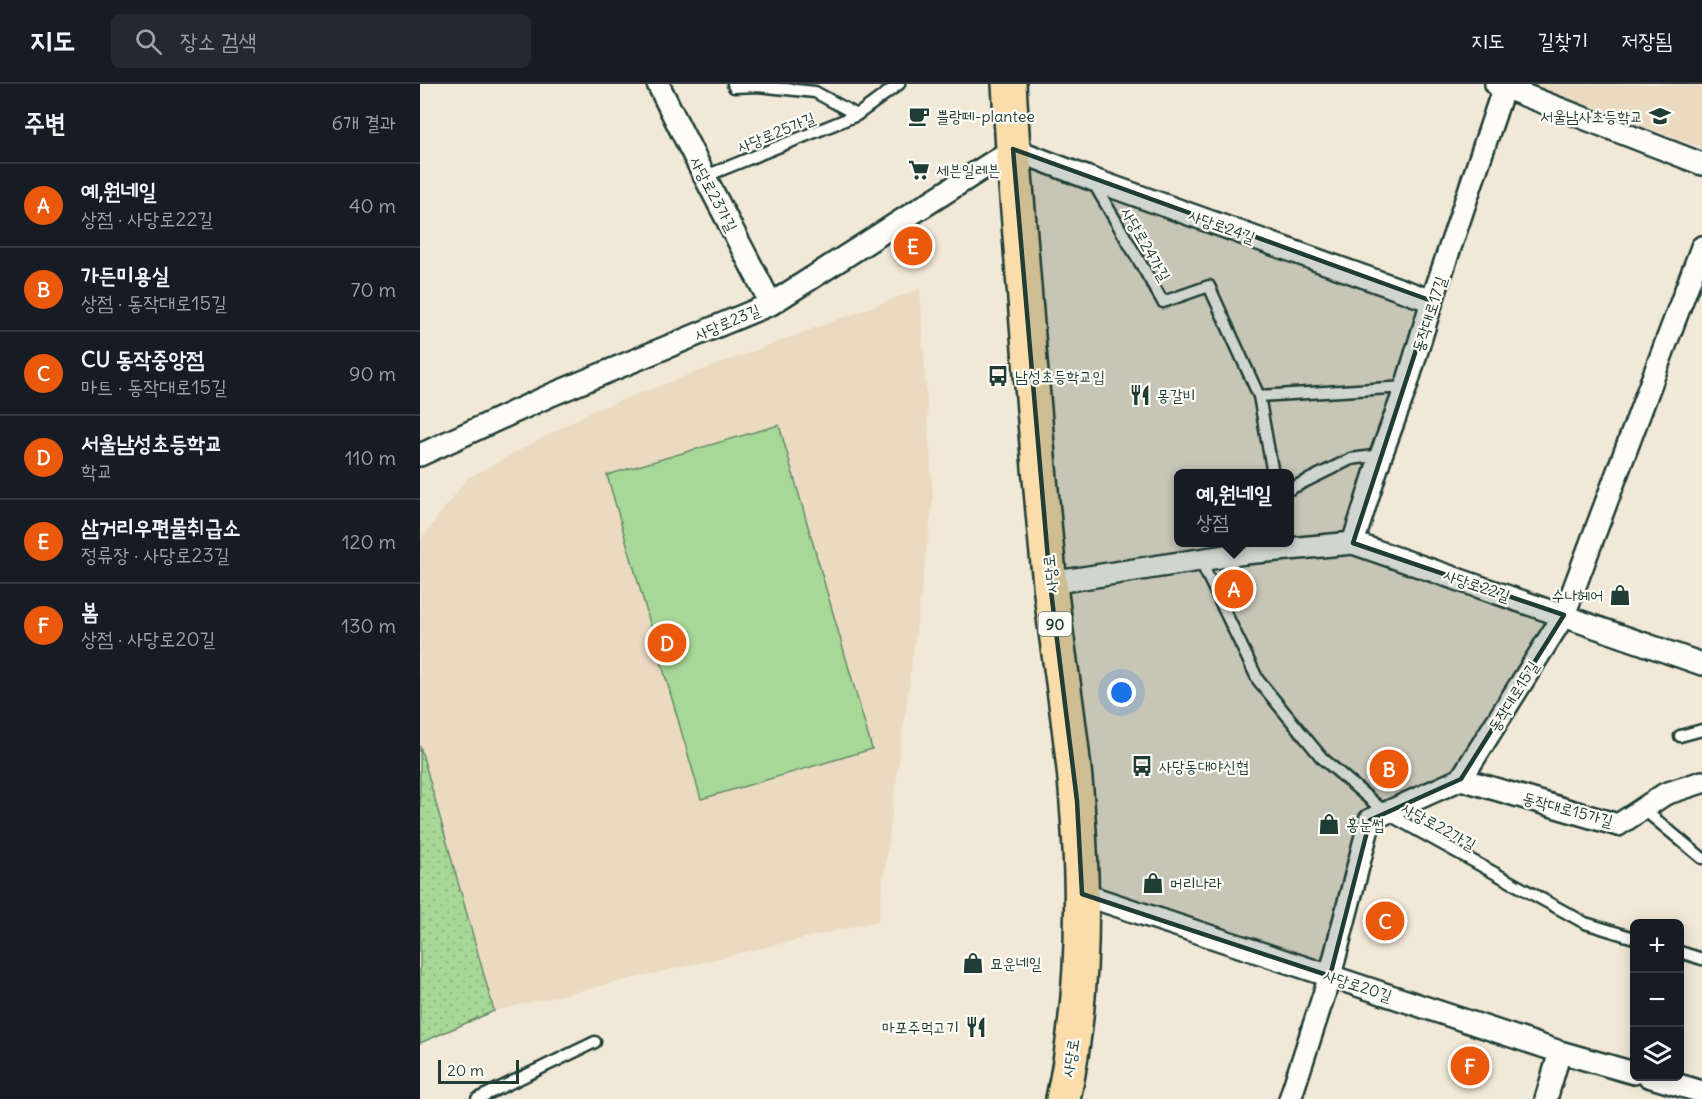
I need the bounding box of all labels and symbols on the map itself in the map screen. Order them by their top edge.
cafe icon: 쁠랑떼-plantee [907,104,931,128]
school or university icon: 서울남사초등학교 [1648,104,1672,128]
place label: 쁠랑떼-plantee [936,106,1035,126]
place label: 서울남사초등학교 [1540,106,1643,126]
street label: 사당로25가길 [734,107,818,157]
street label: 사당로23가길 [686,153,742,235]
supermarket icon: 세븐일레븐 [907,158,931,182]
place label: 세븐일레븐 [936,160,1000,180]
street label: 사당로24가길 [1117,203,1175,285]
street label: 사당로24길 [1186,205,1258,247]
pin: E [894,224,932,268]
street label: 동작대로17길 [1407,273,1451,354]
street label: 사당로23길 [691,299,763,345]
bus stop icon: 남성초등학교입 [986,364,1010,388]
place label: 남성초등학교입 [1015,366,1105,386]
restaurant icon: 몽갈비 [1128,383,1152,407]
place label: 몽갈비 [1157,385,1196,405]
street label: 사당로 [1038,554,1062,594]
street label: 사당로22길 [1441,564,1513,606]
pin: A [1214,566,1254,612]
shop icon: 수나헤어 [1608,583,1632,607]
place label: 수나헤어 [1552,585,1603,605]
road number: 90 [1038,612,1072,636]
pin: D [648,620,686,666]
street label: 동작대로15길 [1483,657,1543,735]
your location [1107,678,1136,707]
pin: B [1370,746,1408,792]
bus stop icon: 사당동대야신협 [1130,754,1154,778]
place label: 사당동대야신협 [1159,756,1249,776]
street label: 동작대로15가길 [1521,787,1616,831]
street label: 사당로22가길 [1398,797,1480,855]
shop icon: 홍눈썹 [1317,812,1341,836]
place label: 홍눈썹 [1346,814,1385,834]
shop icon: 머리나라 [1141,871,1165,895]
place label: 머리나라 [1170,873,1222,893]
pin: C [1366,898,1404,944]
shop icon: 묘운네일 [961,951,985,975]
place label: 묘운네일 [990,953,1042,973]
street label: 사당로20길 [1321,965,1395,1005]
restaurant icon: 마포주먹고기 [964,1015,988,1039]
place label: 마포주먹고기 [882,1017,959,1037]
street label: 사당로 [1057,1037,1083,1079]
pin: F [1450,1044,1490,1088]
scale bar [438,1057,519,1084]

